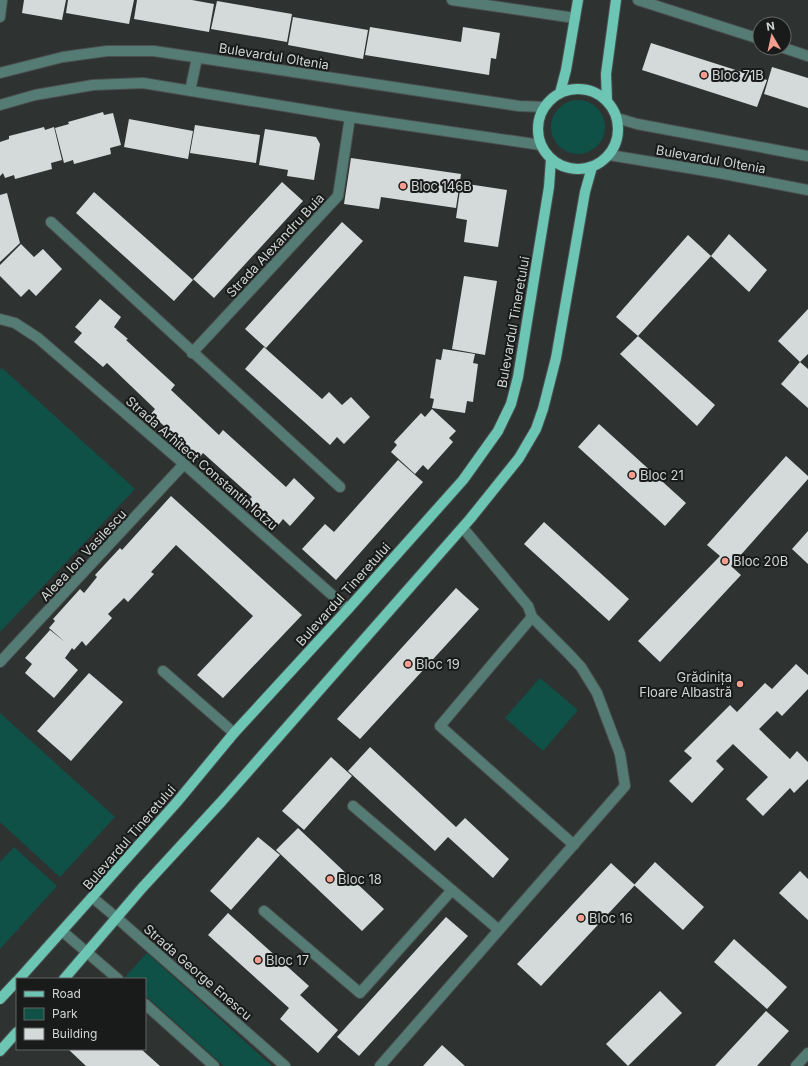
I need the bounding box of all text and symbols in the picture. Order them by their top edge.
north arrow [752,16,792,56]
text: N [765,19,776,34]
street label: Bulevardul Oltenia [218,39,330,73]
place label: Bloc 71B [712,67,764,83]
marker: Bloc 71B [699,70,709,80]
street label: Bulevardul Oltenia [655,141,767,177]
place label: Bloc 146B [411,178,472,194]
marker: Bloc 146B [398,181,408,191]
street label: Strada Alexandru Buia [223,190,327,300]
street label: Bulevardul Tineretului [494,255,532,389]
street label: Strada Arhitect Constantin Iotzu [123,393,281,533]
place label: Bloc 21 [640,467,684,483]
marker: Bloc 21 [627,470,637,480]
street label: Aleea Ion Vasilescu [36,506,130,604]
street label: Bulevardul Tineretului [292,539,394,649]
place label: Bloc 20B [733,553,788,569]
marker: Bloc 20B [720,556,730,566]
place label: Bloc 19 [416,656,460,672]
marker: Bloc 19 [403,659,413,669]
place label: Grădinița Floare Albastră [639,669,732,700]
marker: Grădinița Floare Albastră [735,679,745,689]
street label: Bulevardul Tineretului [79,781,179,893]
place label: Bloc 18 [338,871,382,887]
marker: Bloc 18 [325,874,335,884]
place label: Bloc 16 [589,910,633,926]
marker: Bloc 16 [576,913,586,923]
street label: Strada George Enescu [141,921,255,1023]
place label: Bloc 17 [266,952,309,968]
marker: Bloc 17 [253,955,263,965]
legend [16,978,146,1050]
text: Road [52,986,81,1001]
text: Park [52,1006,78,1021]
text: Building [52,1026,97,1041]

